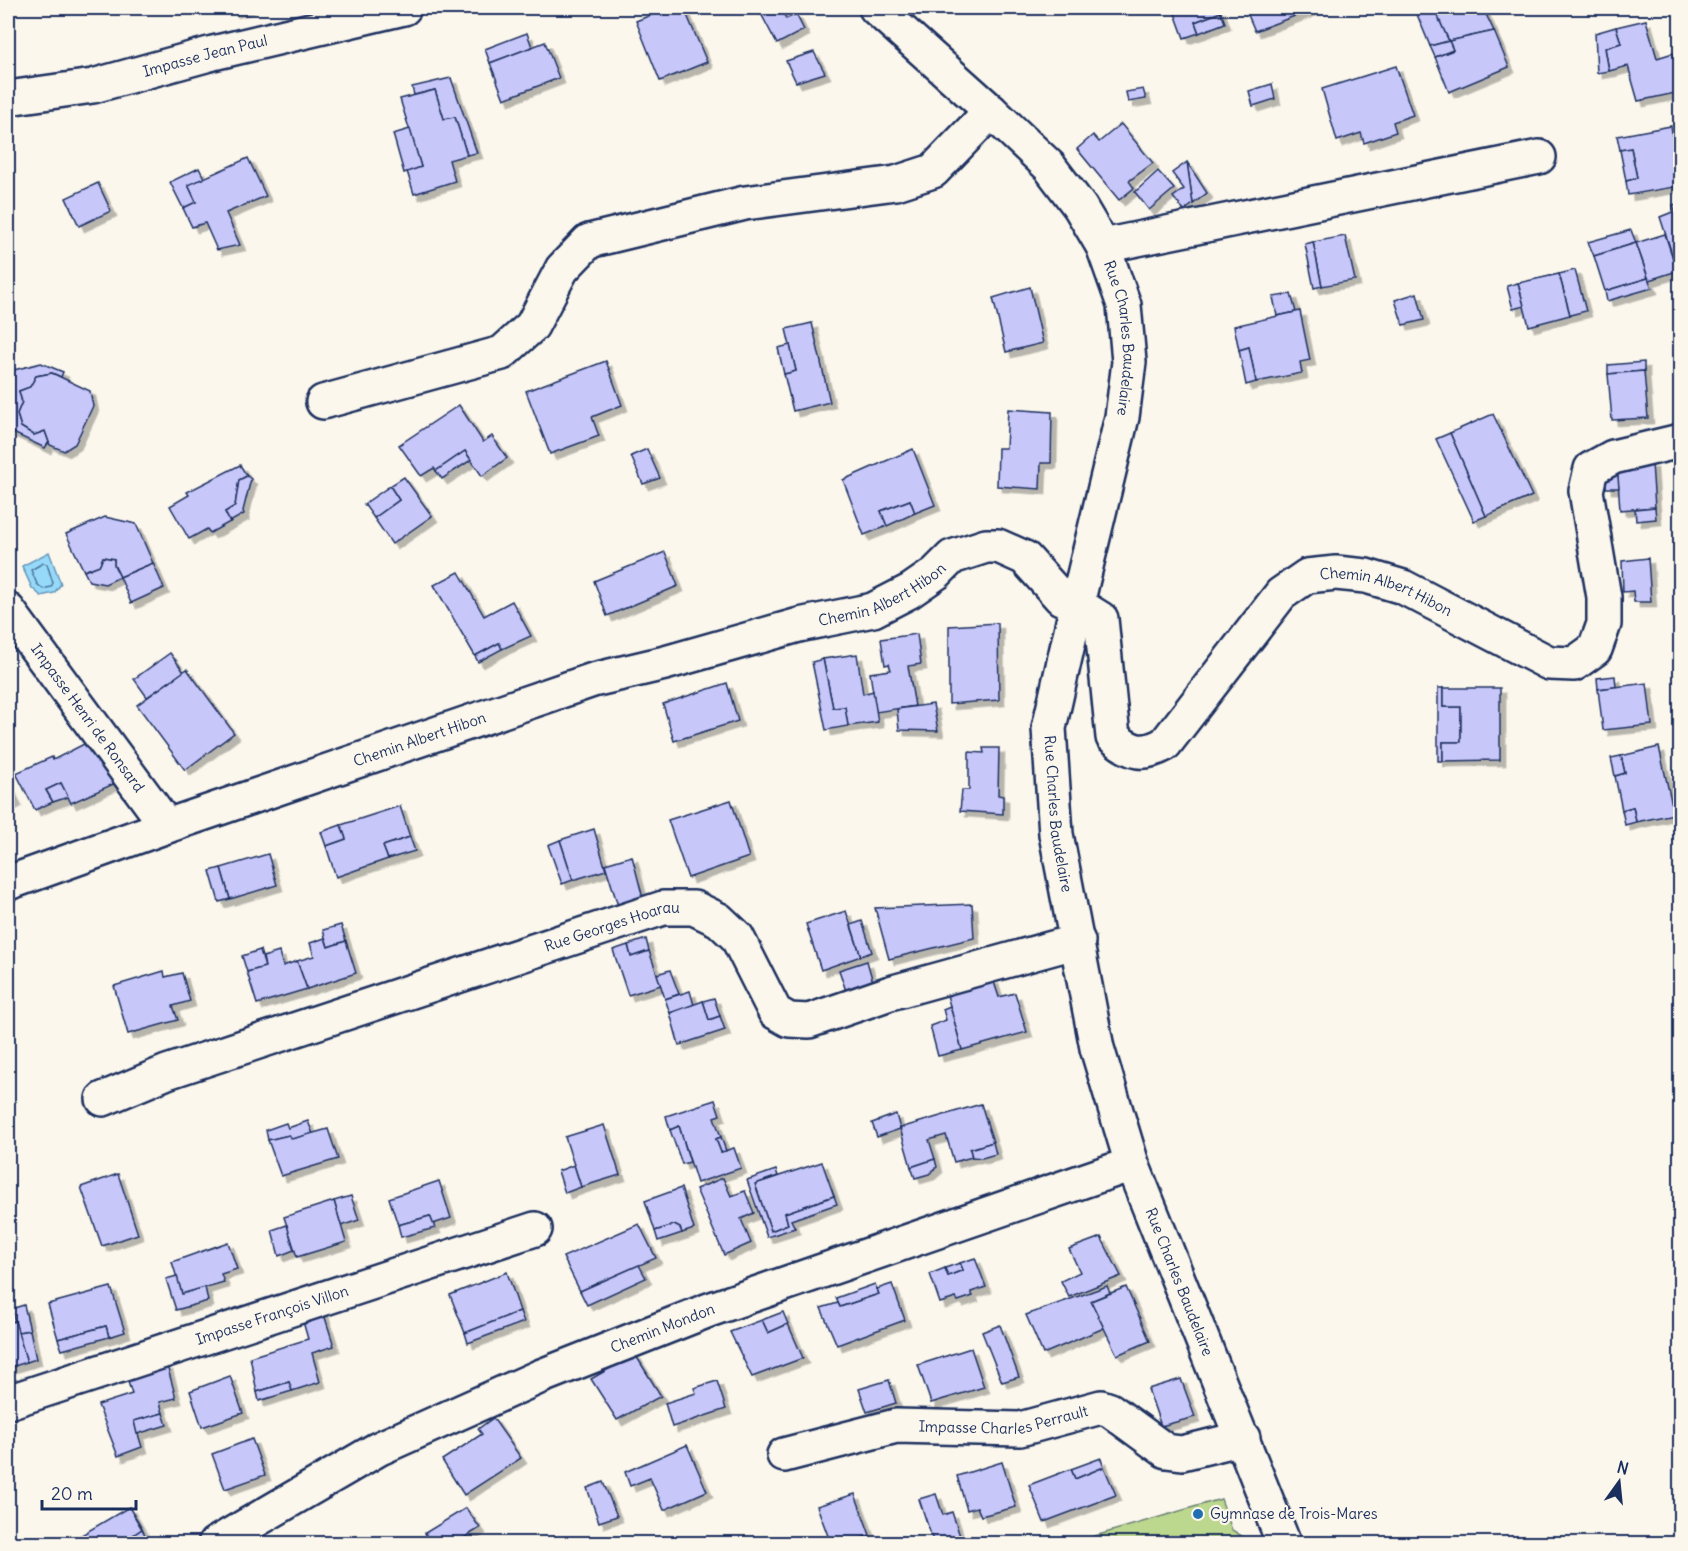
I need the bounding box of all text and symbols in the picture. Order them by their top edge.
street label: Impasse Jean Paul [141,31,269,81]
street label: Rue Charles Baudelaire [1100,258,1139,417]
street label: Chemin Albert Hibon [817,558,950,630]
street label: Chemin Albert Hibon [1319,563,1456,620]
street label: Impasse Henri de Ronsard [27,640,149,796]
street label: Chemin Albert Hibon [351,707,489,770]
street label: Rue Charles Baudelaire [1041,735,1077,894]
street label: Rue Georges Hoarau [542,898,680,956]
street label: Rue Charles Baudelaire [1141,1205,1218,1359]
street label: Impasse François Villon [193,1281,351,1349]
street label: Chemin Mondon [608,1299,717,1357]
street label: Impasse Charles Perrault [918,1401,1090,1438]
north arrow [1589,1452,1649,1512]
text: N [1615,1456,1631,1479]
scale bar [42,1473,136,1511]
text: 20 m [51,1482,93,1505]
place label: Gymnase de Trois-Mares [1210,1504,1378,1523]
marker: Gymnase de Trois-Mares [1191,1507,1205,1521]

